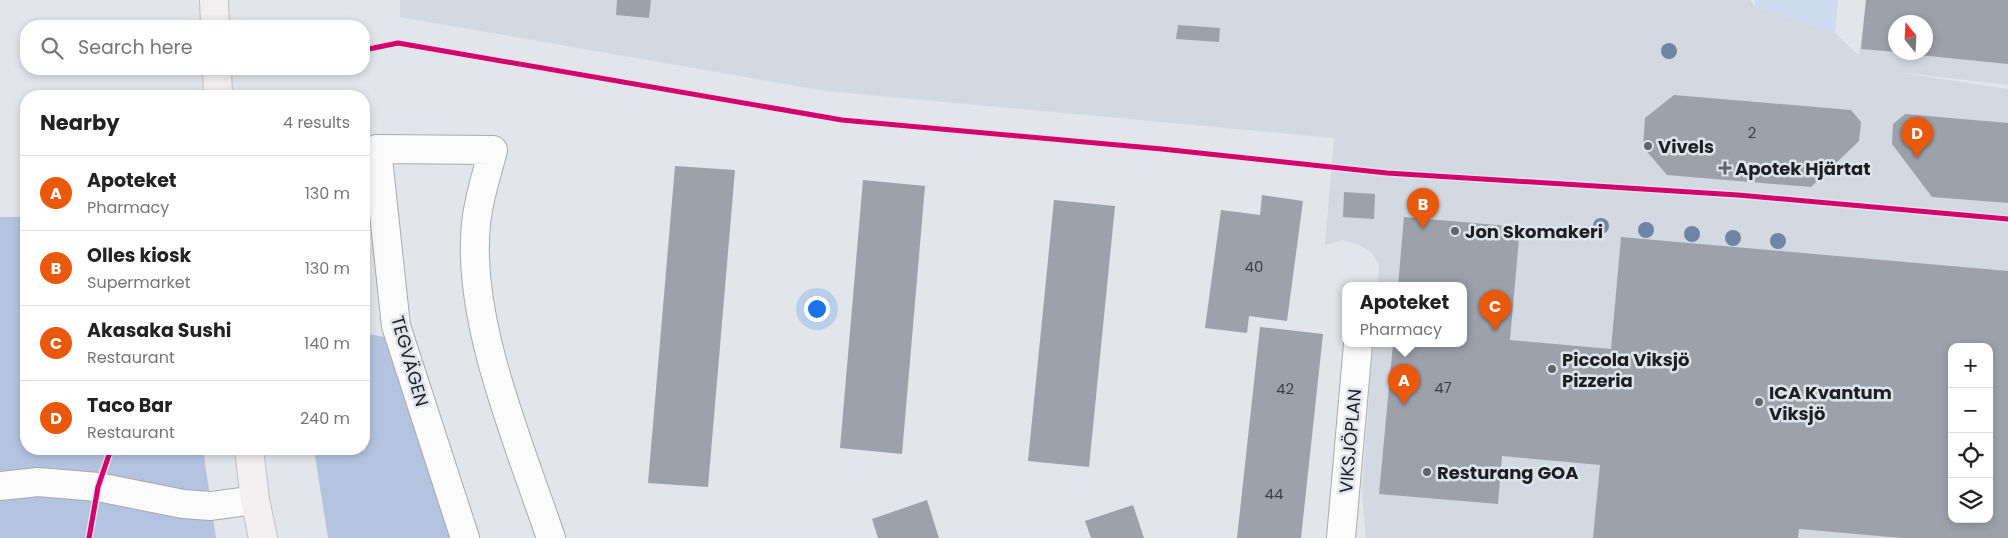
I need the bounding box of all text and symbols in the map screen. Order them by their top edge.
north arrow [1888,15,1933,60]
search box [20,20,370,75]
icon: search [38,34,66,62]
text: Search here [78,34,192,61]
text: Nearby [40,108,120,137]
text: 4 results [283,111,350,134]
pin: D [1901,117,1933,158]
house number: 2 [1748,122,1756,143]
place label: Vivels [1658,134,1714,159]
marker: Vivels [1642,140,1654,152]
place label: Apotek Hjärtat [1735,156,1871,181]
marker: Apotek Hjärtat [1719,162,1731,174]
text: Apoteket [87,167,177,194]
text: A [50,182,62,205]
text: 130 m [305,182,350,205]
pin: B [1407,188,1439,229]
text: Pharmacy [87,196,169,219]
place label: Jon Skomakeri [1465,219,1603,244]
marker: Jon Skomakeri [1449,225,1461,237]
text: Olles kiosk [87,242,191,269]
house number: 40 [1245,256,1263,277]
text: B [51,257,61,280]
text: 130 m [305,257,350,280]
text: Supermarket [87,271,191,294]
popup [1342,282,1467,347]
text: Apoteket [1360,289,1449,316]
pin: C [1479,290,1511,331]
your location [804,296,830,322]
street label: TEGVÄGEN [385,313,435,409]
text: Akasaka Sushi [87,317,231,344]
text: Pharmacy [1360,318,1442,341]
text: C [50,332,62,355]
text: 140 m [304,332,350,355]
map controls [1948,343,1993,523]
button: + [1948,343,1993,388]
text: Restaurant [87,346,175,369]
place label: Piccola Viksjö Pizzeria [1562,347,1690,393]
marker: Piccola Viksjö Pizzeria [1546,363,1558,375]
pin: A [1388,364,1420,405]
house number: 47 [1434,377,1452,398]
house number: 42 [1276,378,1294,399]
place label: ICA Kvantum Viksjö [1769,380,1892,426]
street label: VIKSJÖPLAN [1333,388,1367,494]
button: − [1948,388,1993,433]
text: Taco Bar [87,392,172,419]
marker: ICA Kvantum Viksjö [1753,396,1765,408]
text: D [50,407,62,430]
text: 240 m [300,407,350,430]
text: Restaurant [87,421,175,444]
button: locate [1948,433,1993,478]
place label: Resturang GOA [1437,460,1579,485]
marker: Resturang GOA [1421,466,1433,478]
button: layers [1948,478,1993,523]
house number: 44 [1265,483,1283,504]

